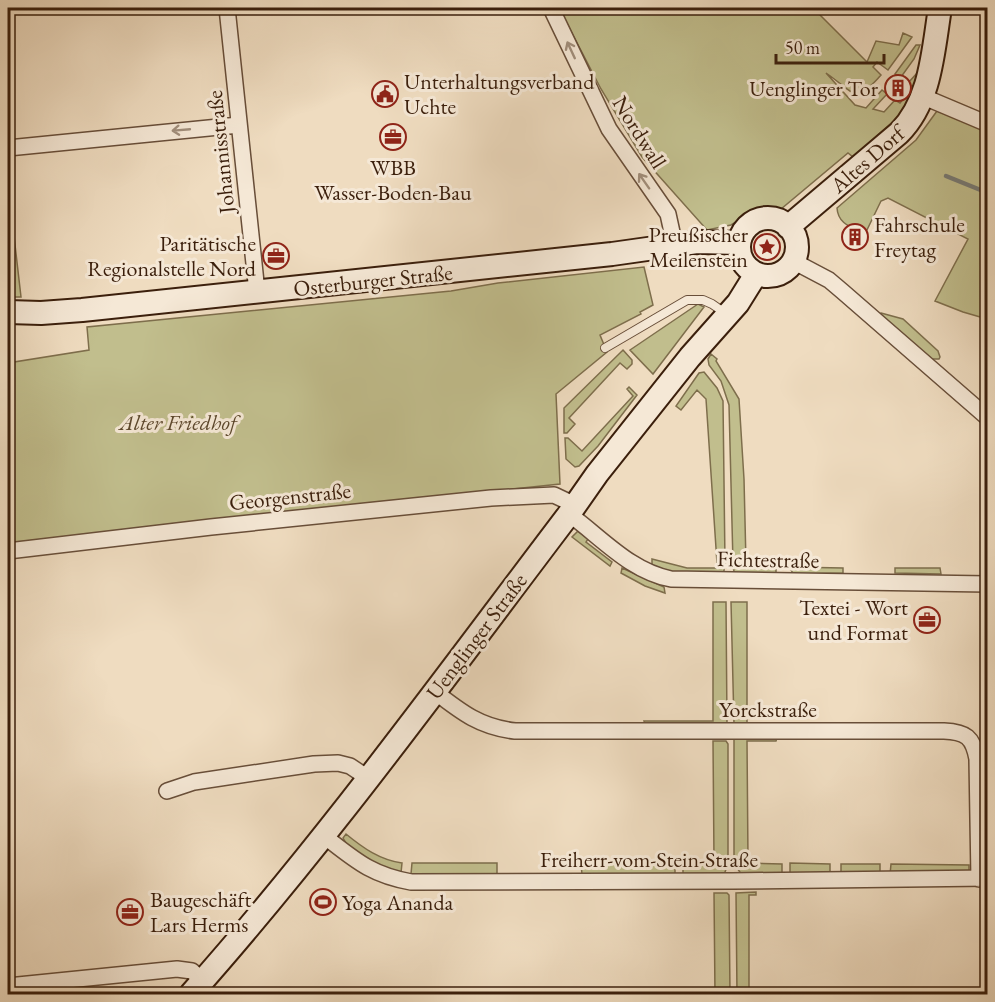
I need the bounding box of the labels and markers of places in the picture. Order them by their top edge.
place label: Unterhaltungsverband Uchte [404,67,595,121]
building icon: Uenglinger Tor [883,73,913,103]
place label: Uenglinger Tor [749,74,879,103]
public building icon: Unterhaltungsverband Uchte [370,79,400,109]
office icon: WBB Wasser-Boden-Bau [378,122,408,152]
place label: WBB Wasser-Boden-Bau [314,153,472,207]
place label: Fahrschule Freytag [874,210,965,264]
place label: Preußischer Meilenstein [649,220,749,274]
building icon: Fahrschule Freytag [840,222,870,252]
place label: Paritätische Regionalstelle Nord [87,229,257,283]
place icon: Preußischer Meilenstein [752,232,782,262]
office icon: Paritätische Regionalstelle Nord [261,241,291,271]
place label: Textei - Wort und Format [799,593,908,647]
office icon: Textei - Wort und Format [912,605,942,635]
place label: Baugeschäft Lars Herms [150,885,252,939]
sports icon: Yoga Ananda [308,887,338,917]
place label: Yoga Ananda [342,888,454,917]
office icon: Baugeschäft Lars Herms [115,897,145,927]

